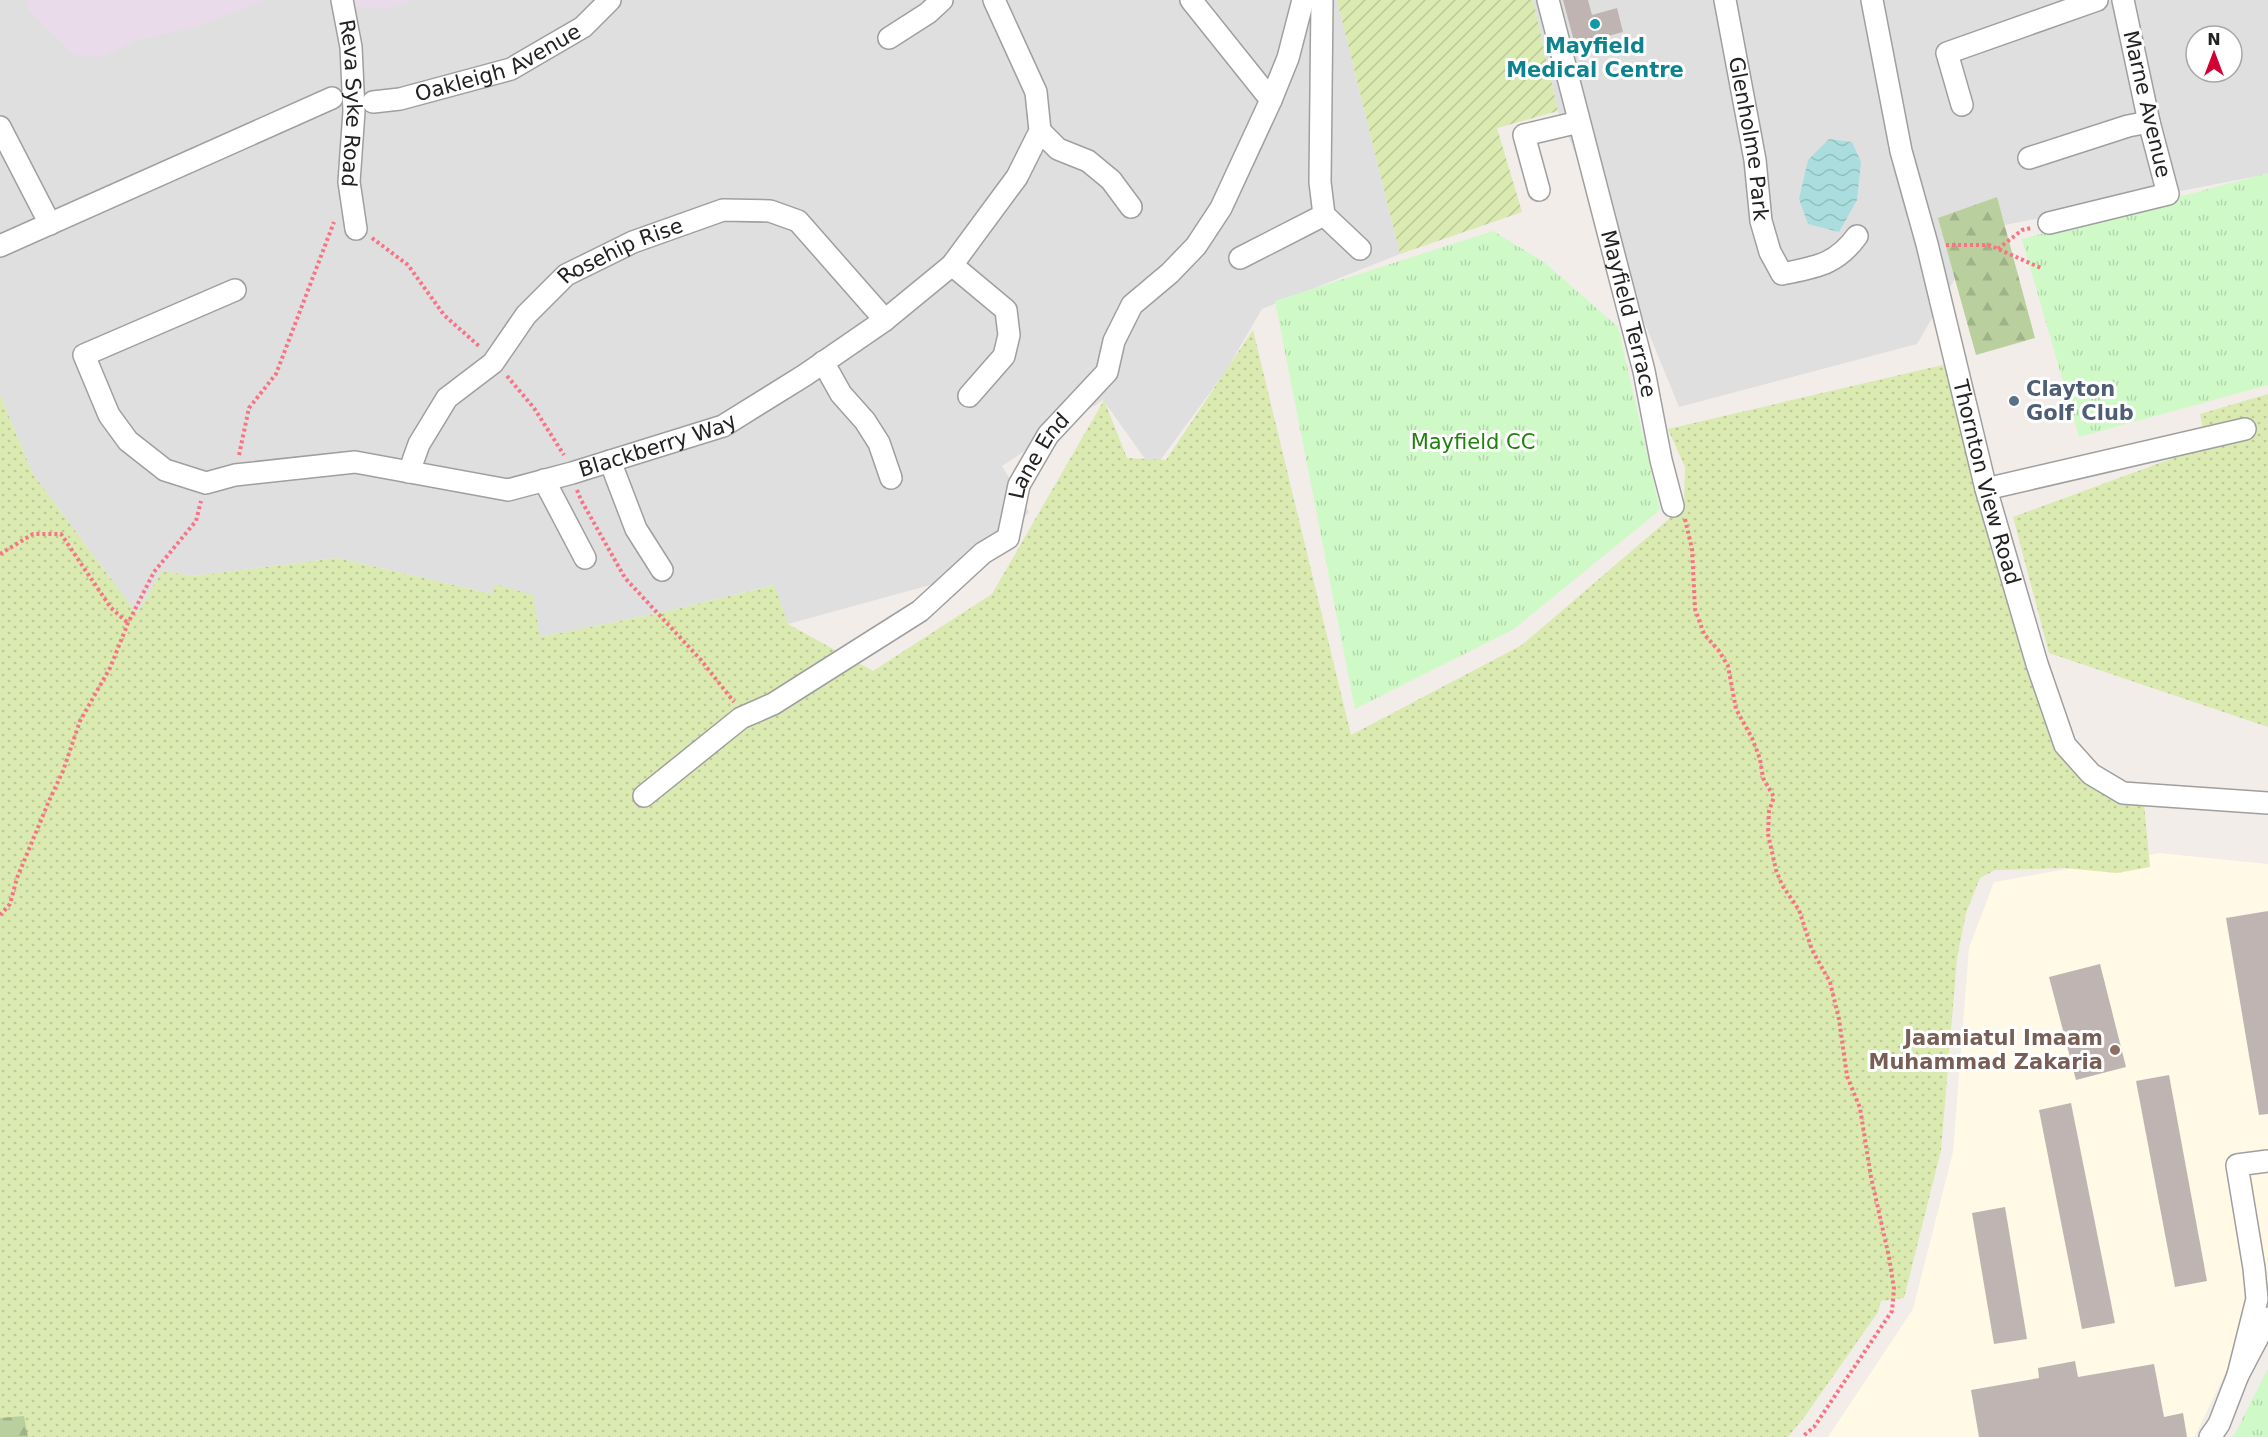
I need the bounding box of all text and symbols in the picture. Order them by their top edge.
street label: Reva Syke Road [334,17,366,188]
marker: Mayfield Medical Centre [1588,17,1602,31]
street label: Oakleigh Avenue [412,19,585,106]
north arrow [2184,24,2244,84]
street label: Marne Avenue [2118,28,2176,180]
text: N [2207,30,2221,49]
place label: Mayfield Medical Centre [1506,34,1684,82]
street label: Glenholme Park [1724,55,1773,223]
street label: Rosehip Rise [552,213,686,289]
street label: Mayfield Terrace [1596,227,1661,400]
street label: Thornton View Road [1948,377,2025,588]
place label: Clayton Golf Club [2026,377,2134,425]
marker: Clayton Golf Club [2007,394,2021,408]
street label: Lane End [1004,408,1074,501]
street label: Blackberry Way [576,409,741,482]
park label: Mayfield CC [1411,430,1535,454]
place label: Jaamiatul Imaam Muhammad Zakaria [1868,1026,2103,1074]
marker: Jaamiatul Imaam Muhammad Zakaria [2108,1043,2122,1057]

